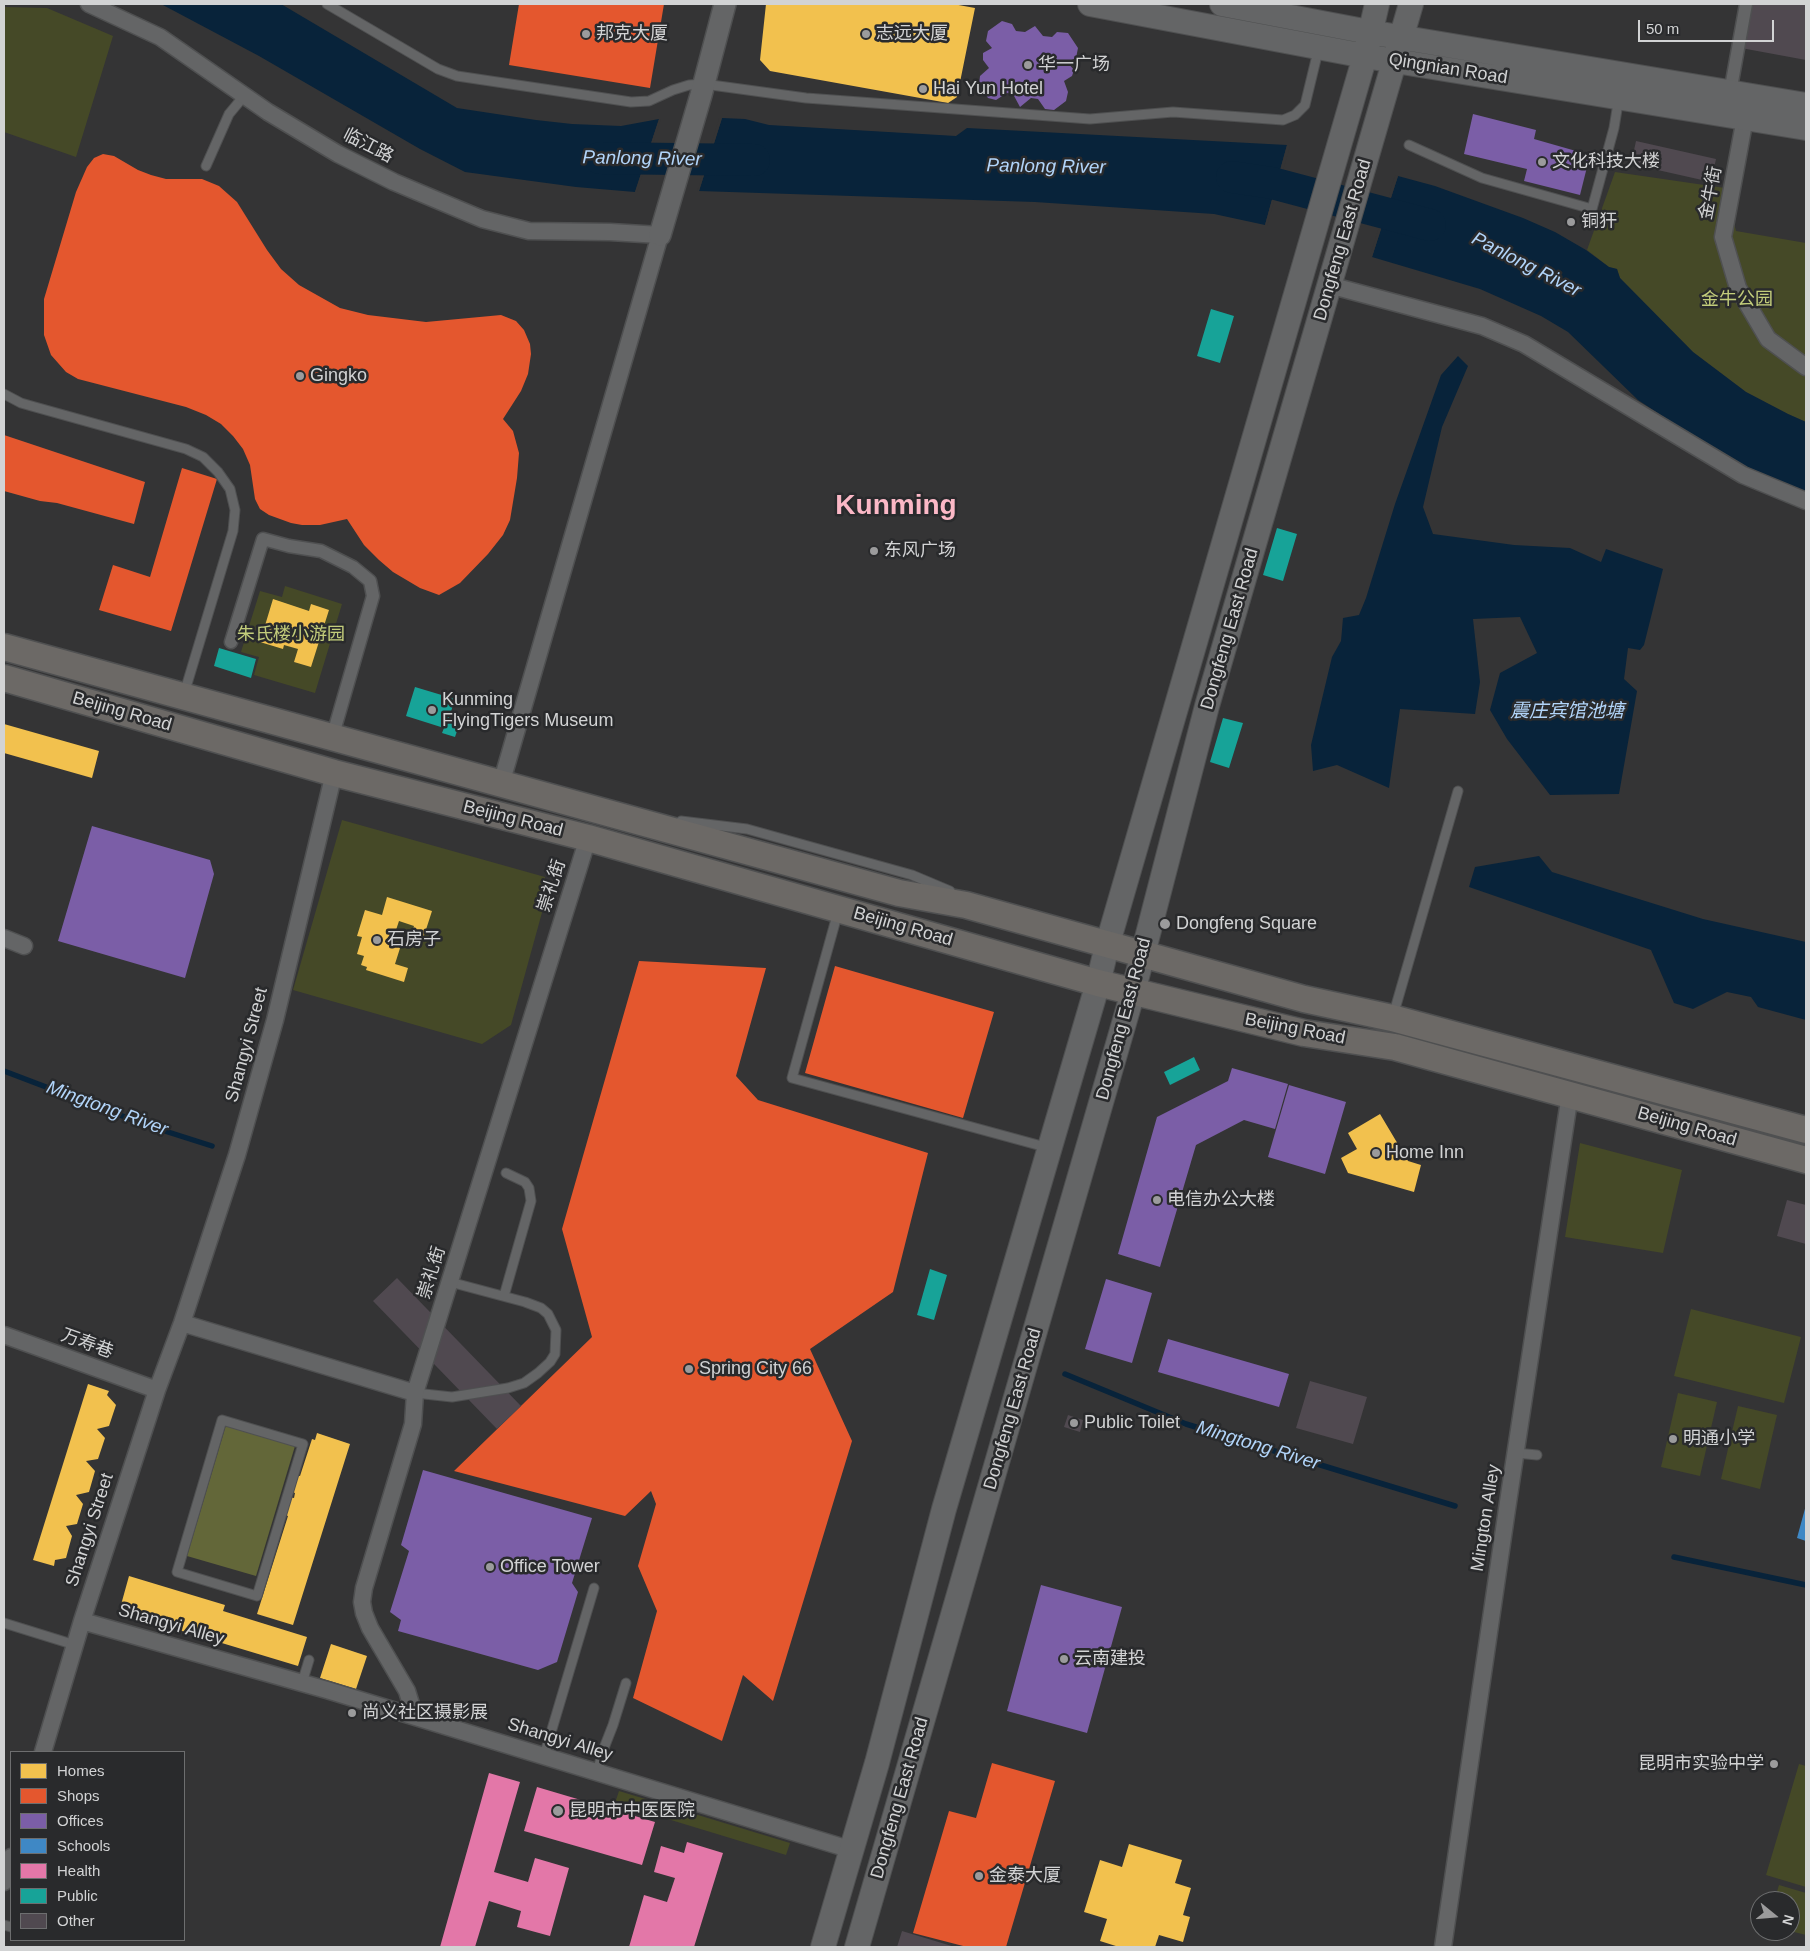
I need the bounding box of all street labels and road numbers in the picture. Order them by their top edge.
street label: Qingnian Road [1387,49,1509,89]
street label: 临江路 [339,124,397,168]
street label: Dongfeng East Road [1310,157,1376,323]
street label: 金牛街 [1695,164,1727,222]
street label: Dongfeng East Road [1197,546,1263,712]
street label: Beijing Road [70,688,174,736]
street label: Beijing Road [461,796,565,842]
street label: 崇礼街 [533,857,571,915]
street label: Beijing Road [851,903,955,951]
street label: Dongfeng East Road [1092,935,1156,1103]
street label: Shangyi Street [221,985,273,1105]
street label: Beijing Road [1243,1009,1347,1049]
street label: Beijing Road [1635,1103,1739,1151]
street label: 崇礼街 [414,1244,450,1302]
street label: 万寿巷 [58,1325,116,1363]
street label: Dongfeng East Road [980,1326,1046,1492]
street label: Mington Alley [1467,1463,1505,1573]
street label: Shangyi Street [61,1471,119,1589]
street label: Shangyi Alley [116,1600,226,1650]
street label: Shangyi Alley [505,1714,615,1766]
street label: Dongfeng East Road [867,1715,933,1881]

